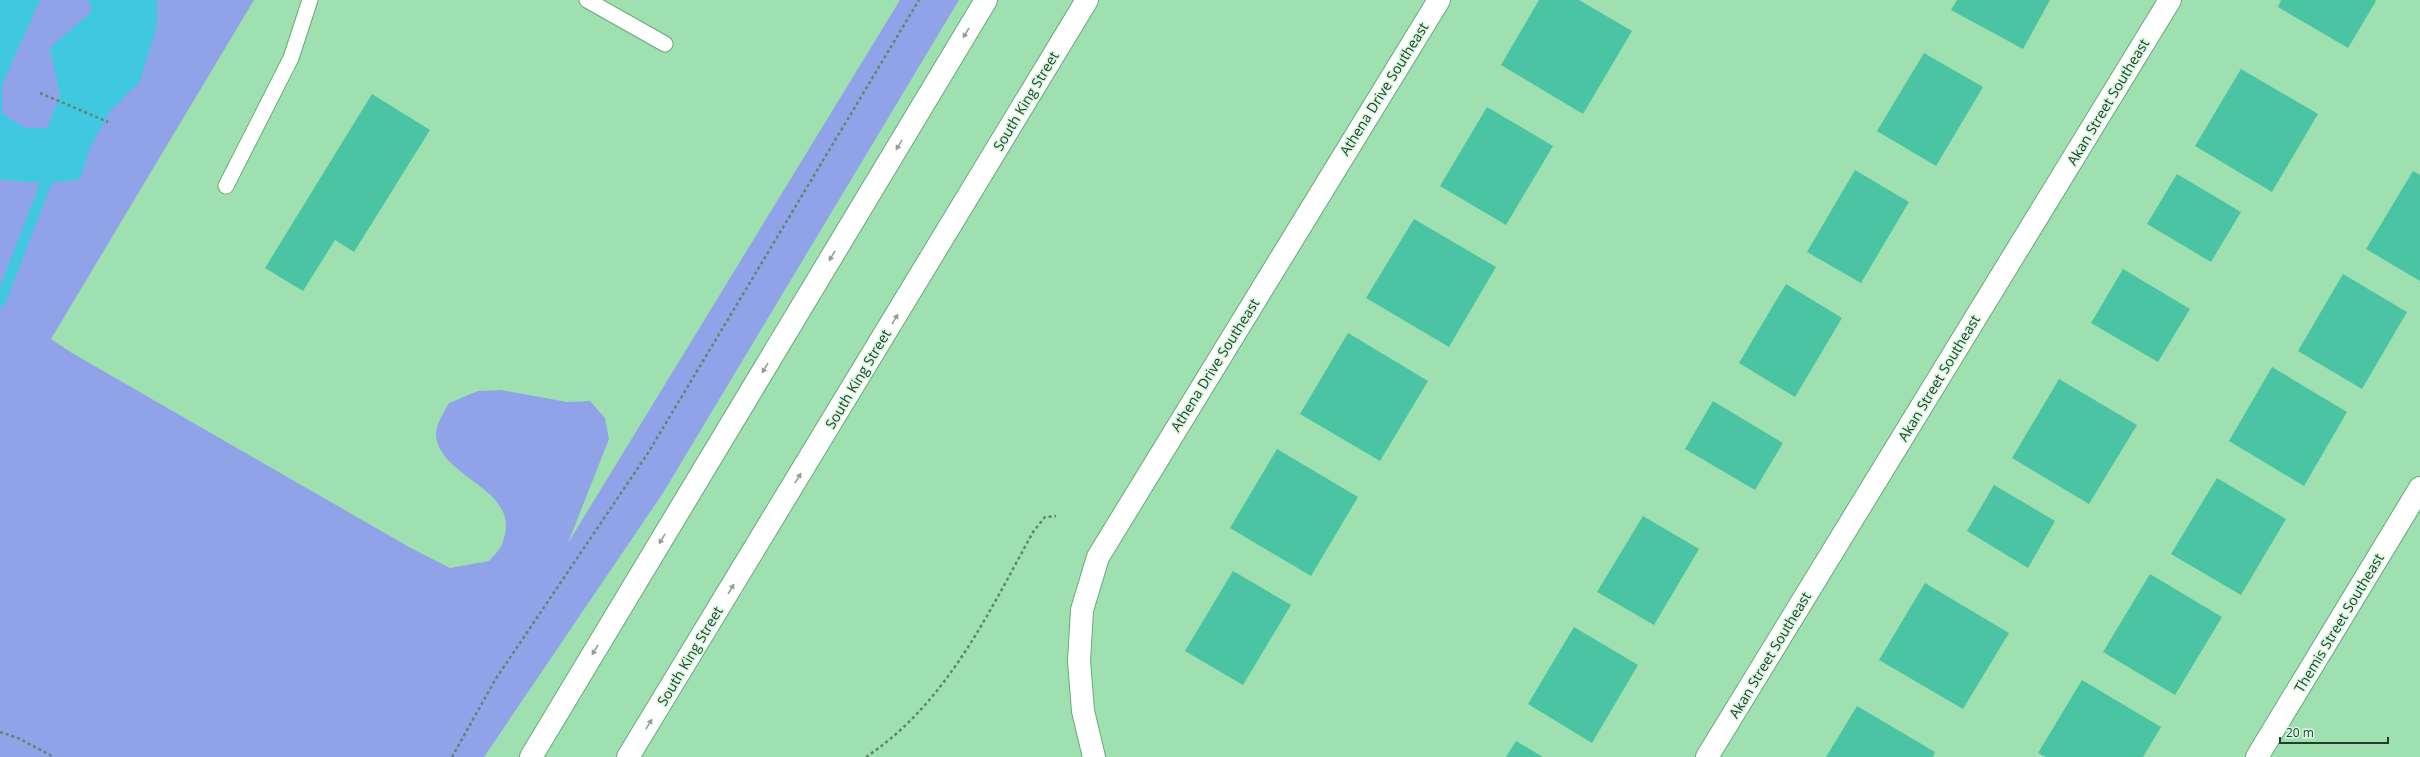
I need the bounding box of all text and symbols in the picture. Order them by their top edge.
street label: Athena Drive Southeast [1335,18,1432,159]
one-way arrow [962,27,969,39]
street label: Akan Street Southeast [2062,35,2153,169]
street label: South King Street [988,47,1063,154]
one-way arrow [895,139,902,151]
one-way arrow [828,250,835,262]
street label: Athena Drive Southeast [1166,294,1263,435]
street label: Akan Street Southeast [1893,311,1984,445]
one-way arrow [891,313,898,325]
street label: South King Street [820,325,895,432]
one-way arrow [761,362,768,374]
one-way arrow [795,472,802,484]
one-way arrow [659,533,666,545]
street label: Themis Street Southeast [2289,550,2388,696]
one-way arrow [727,583,734,595]
street label: Akan Street Southeast [1724,588,1815,722]
street label: South King Street [652,602,727,709]
one-way arrow [592,644,599,656]
one-way arrow [645,718,652,730]
scale bar [2280,719,2388,745]
text: 20 m [2286,724,2314,741]

